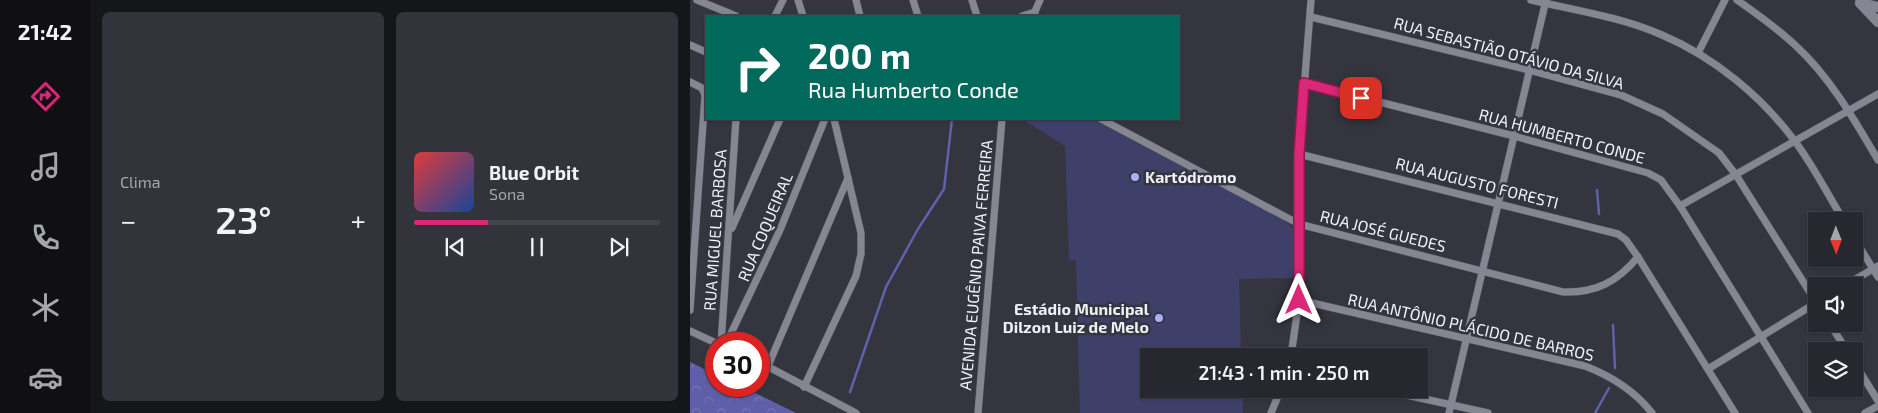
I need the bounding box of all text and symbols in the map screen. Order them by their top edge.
street label: RUA SEBASTIÃO OTÁVIO DA SILVA [1392,13,1626,92]
text: 21:42 [18,18,72,44]
text: 200 m [808,34,911,76]
icon: right [725,35,790,100]
text: Rua Humberto Conde [808,76,1019,102]
pin [1340,77,1382,119]
icon: directions [28,79,63,114]
icon: arrive [1347,84,1375,112]
street label: RUA HUMBERTO CONDE [1477,104,1647,167]
street label: AVENIDA EUGÊNIO PAIVA FERREIRA [955,139,996,391]
street label: RUA MIGUEL BARBOSA [699,148,730,312]
icon: music [28,149,63,184]
street label: RUA AUGUSTO FORESTI [1394,153,1561,212]
text: Blue Orbit [489,161,579,184]
place label: Kartódromo [1145,167,1236,186]
street label: RUA COQUEIRAL [733,170,797,284]
marker: Kartódromo [1129,171,1141,183]
text: Clima [120,172,161,191]
text: Sona [489,184,525,203]
text: 23° [215,196,272,242]
text: − [120,203,136,237]
text: + [351,203,366,237]
street label: RUA JOSÉ GUEDES [1318,206,1448,255]
north arrow [1808,212,1862,268]
map controls [1808,212,1863,397]
icon: phone [28,220,63,255]
icon: previous [441,233,469,261]
icon: pause [523,233,551,261]
icon: next [605,233,633,261]
position arrow [1272,273,1324,325]
button: sound [1808,277,1863,332]
street label: RUA ANTÔNIO PLÁCIDO DE BARROS [1346,289,1596,364]
icon: climate [28,290,63,325]
place label: Estádio Municipal Dilzon Luiz de Melo [1003,299,1150,336]
marker: Estádio Municipal Dilzon Luiz de Melo [1153,312,1165,324]
speed limit sign: 30 [705,332,770,397]
button: layers [1808,342,1863,397]
icon: car [28,360,63,395]
text: 21:43 · 1 min · 250 m [1198,361,1370,384]

